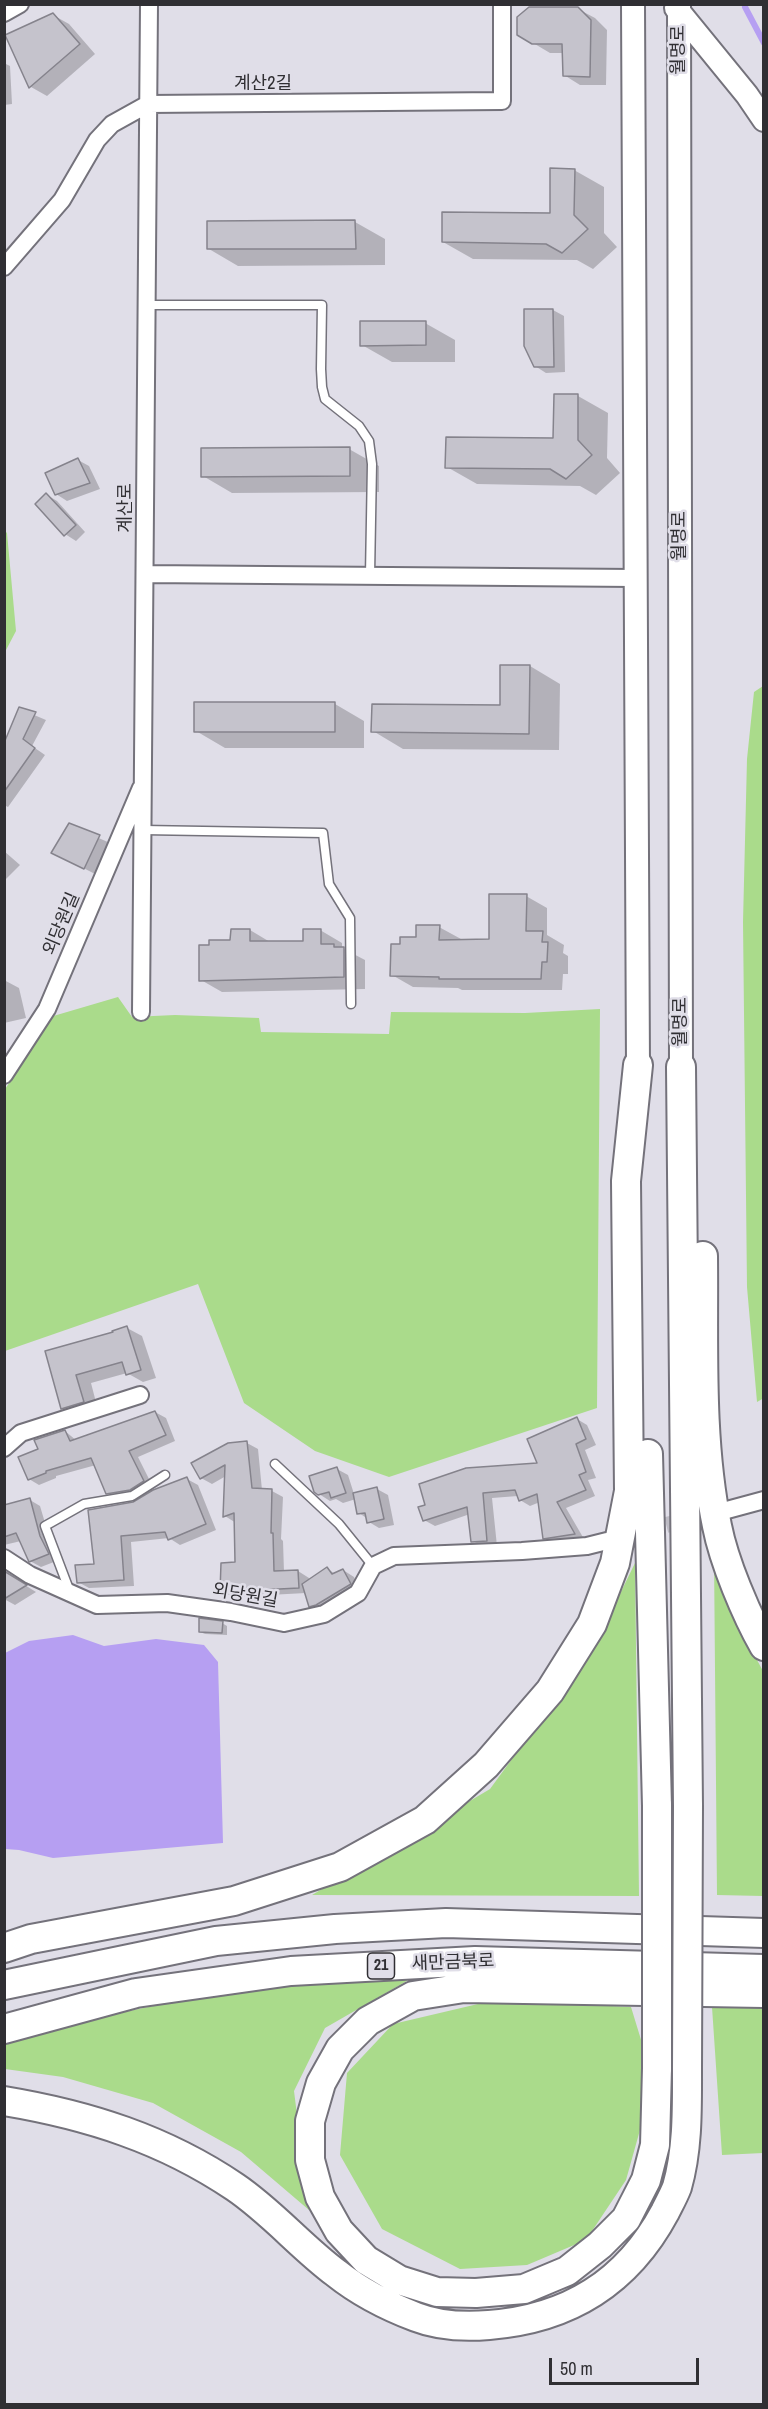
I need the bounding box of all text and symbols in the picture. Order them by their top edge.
street label: 월명로 [668,25,690,75]
street label: 계산2길 [234,73,292,95]
street label: 계산로 [115,483,137,533]
street label: 월명로 [669,511,691,561]
street label: 외당원길 [39,889,85,959]
street label: 월명로 [670,997,692,1047]
street label: 외당원길 [211,1580,279,1612]
street label: 새만금북로 [411,1951,495,1975]
road number: 21 [368,1953,394,1979]
scale bar [552,2346,702,2384]
text: 50 m [560,2356,593,2381]

